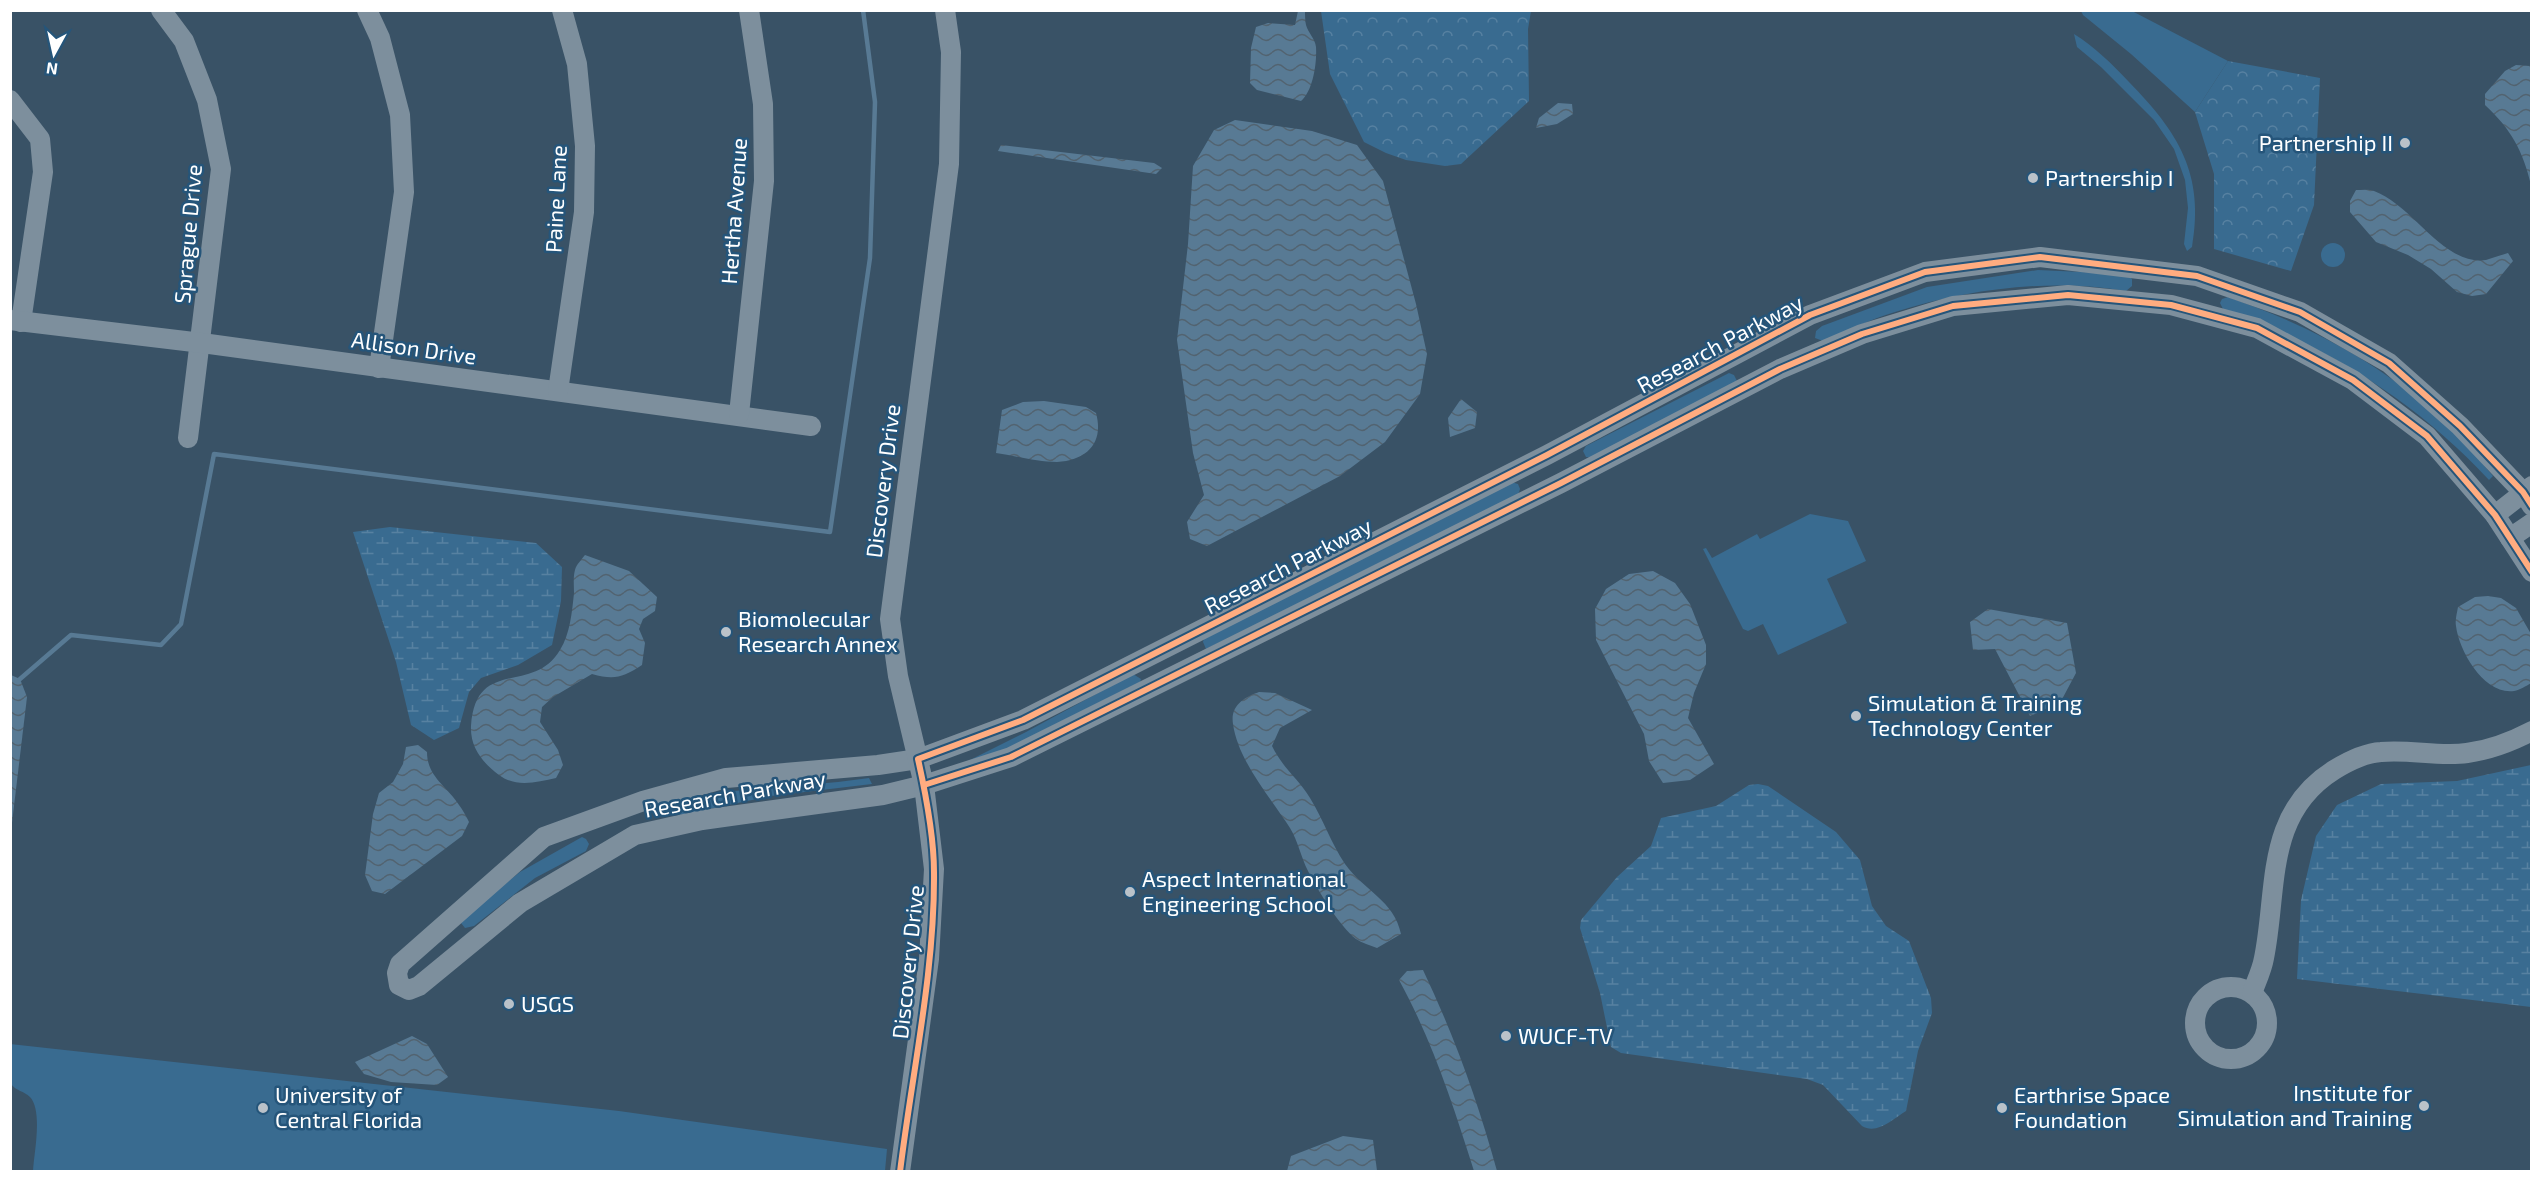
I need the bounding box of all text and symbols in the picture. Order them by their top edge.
north arrow [24,24,84,84]
text: N [45,59,59,80]
place label: Partnership II [2259,129,2393,155]
marker: Partnership II [2398,136,2412,150]
street label: Hertha Avenue [715,137,751,285]
street label: Paine Lane [539,144,571,254]
street label: Sprague Drive [168,163,206,305]
place label: Partnership I [2045,164,2173,190]
marker: Partnership I [2026,171,2040,185]
street label: Research Parkway [1632,288,1807,398]
street label: Allison Drive [350,325,478,369]
street label: Discovery Drive [860,403,904,559]
street label: Research Parkway [1200,512,1376,618]
place label: Biomolecular Research Annex [738,605,898,656]
marker: Biomolecular Research Annex [719,625,733,639]
place label: Simulation & Training Technology Center [1868,689,2082,740]
marker: Simulation & Training Technology Center [1849,709,1863,723]
street label: Research Parkway [642,764,828,822]
place label: Aspect International Engineering School [1142,865,1346,916]
street label: Discovery Drive [886,884,928,1040]
marker: Aspect International Engineering School [1123,885,1137,899]
place label: USGS [521,990,574,1016]
marker: USGS [502,997,516,1011]
place label: WUCF-TV [1518,1022,1613,1048]
marker: WUCF-TV [1499,1029,1513,1043]
place label: Institute for Simulation and Training [2178,1079,2412,1130]
place label: University of Central Florida [275,1081,422,1132]
place label: Earthrise Space Foundation [2014,1081,2170,1132]
marker: Institute for Simulation and Training [2417,1099,2431,1113]
marker: University of Central Florida [256,1101,270,1115]
marker: Earthrise Space Foundation [1995,1101,2009,1115]

